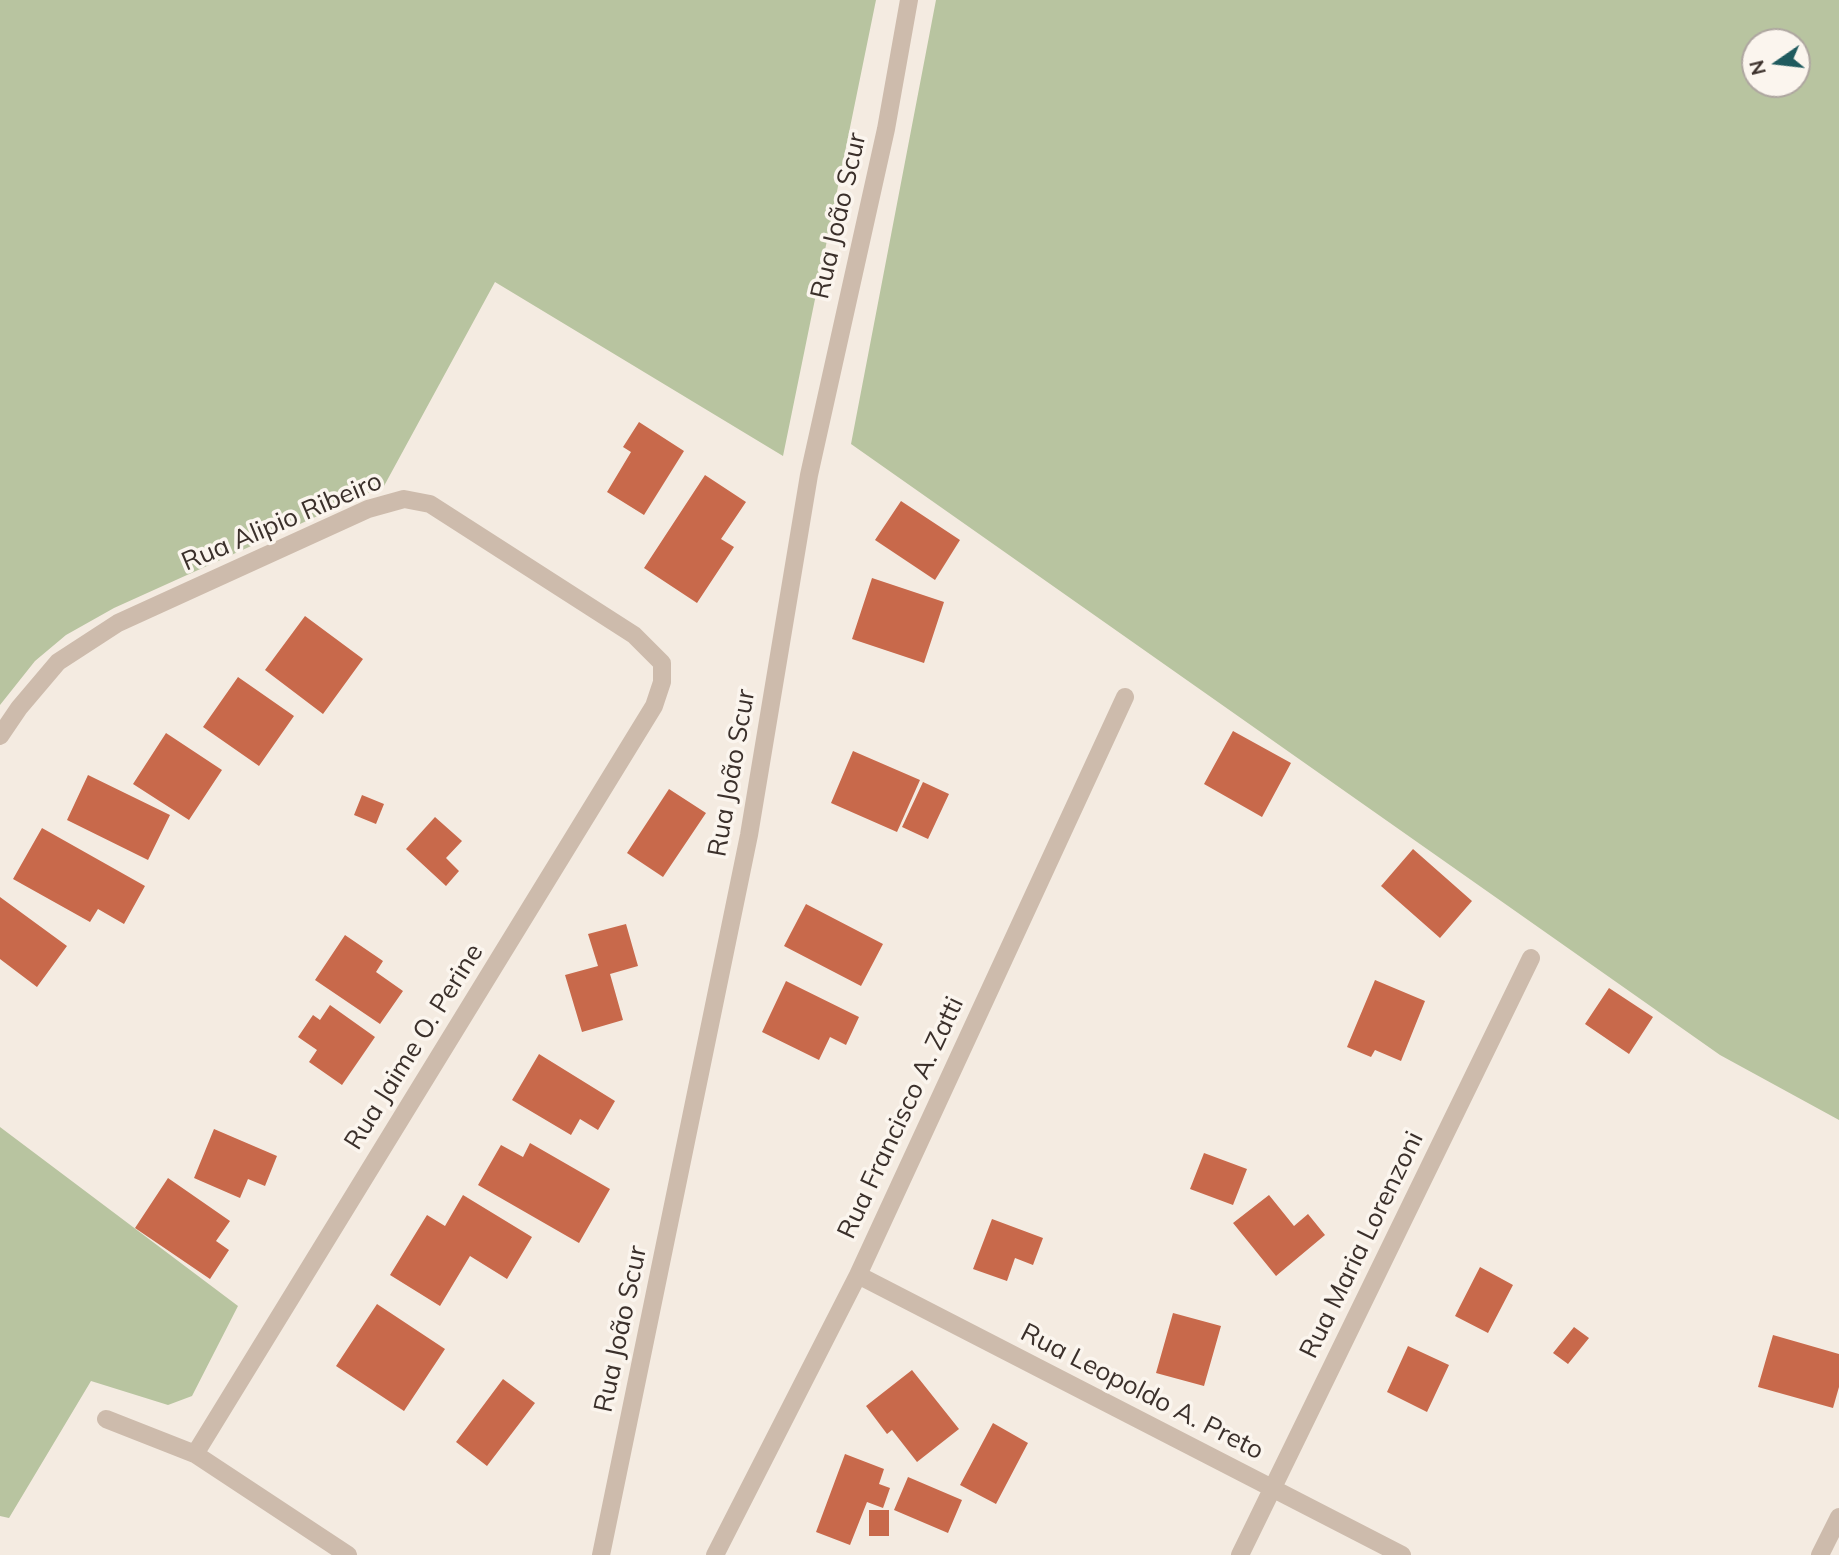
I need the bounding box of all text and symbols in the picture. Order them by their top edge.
north arrow [1741,28,1811,98]
text: N [1744,58,1771,77]
street label: Rua João Scur [805,130,873,302]
street label: Rua Alipio Ribeiro [177,466,387,578]
street label: Rua João Scur [702,687,762,859]
street label: Rua Jaime O. Perine [338,938,490,1156]
street label: Rua Francisco A. Zatti [831,992,971,1244]
street label: Rua Maria Lorenzoni [1294,1127,1430,1363]
street label: Rua João Scur [588,1243,654,1415]
street label: Rua Leopoldo A. Preto [1015,1317,1269,1467]

